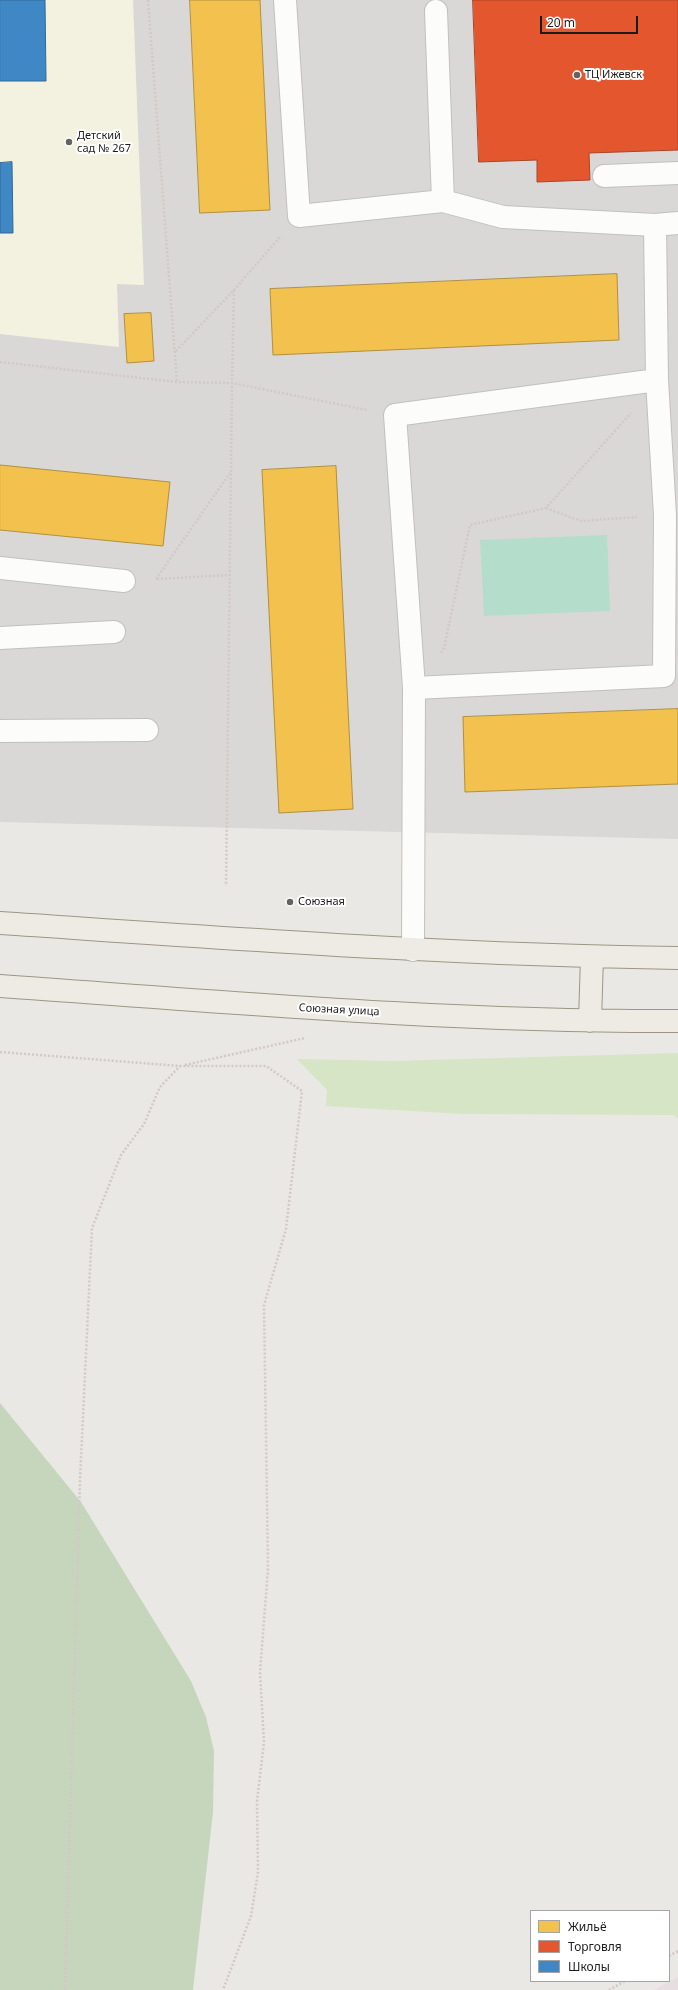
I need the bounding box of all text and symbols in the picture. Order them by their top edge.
scale bar [542,8,640,34]
text: 20 m [547,14,575,31]
place label: ТЦ Ижевск [585,68,642,82]
marker: ТЦ Ижевск [572,70,582,80]
place label: Детский сад № 267 [77,129,131,155]
marker: Детский сад № 267 [64,137,74,147]
place label: Союзная [298,895,345,909]
marker: Союзная [285,897,295,907]
street label: Союзная улица [298,1001,380,1019]
legend [530,1910,670,1982]
text: Жильё [568,1918,607,1935]
text: Торговля [568,1938,622,1955]
text: Школы [568,1958,610,1975]

